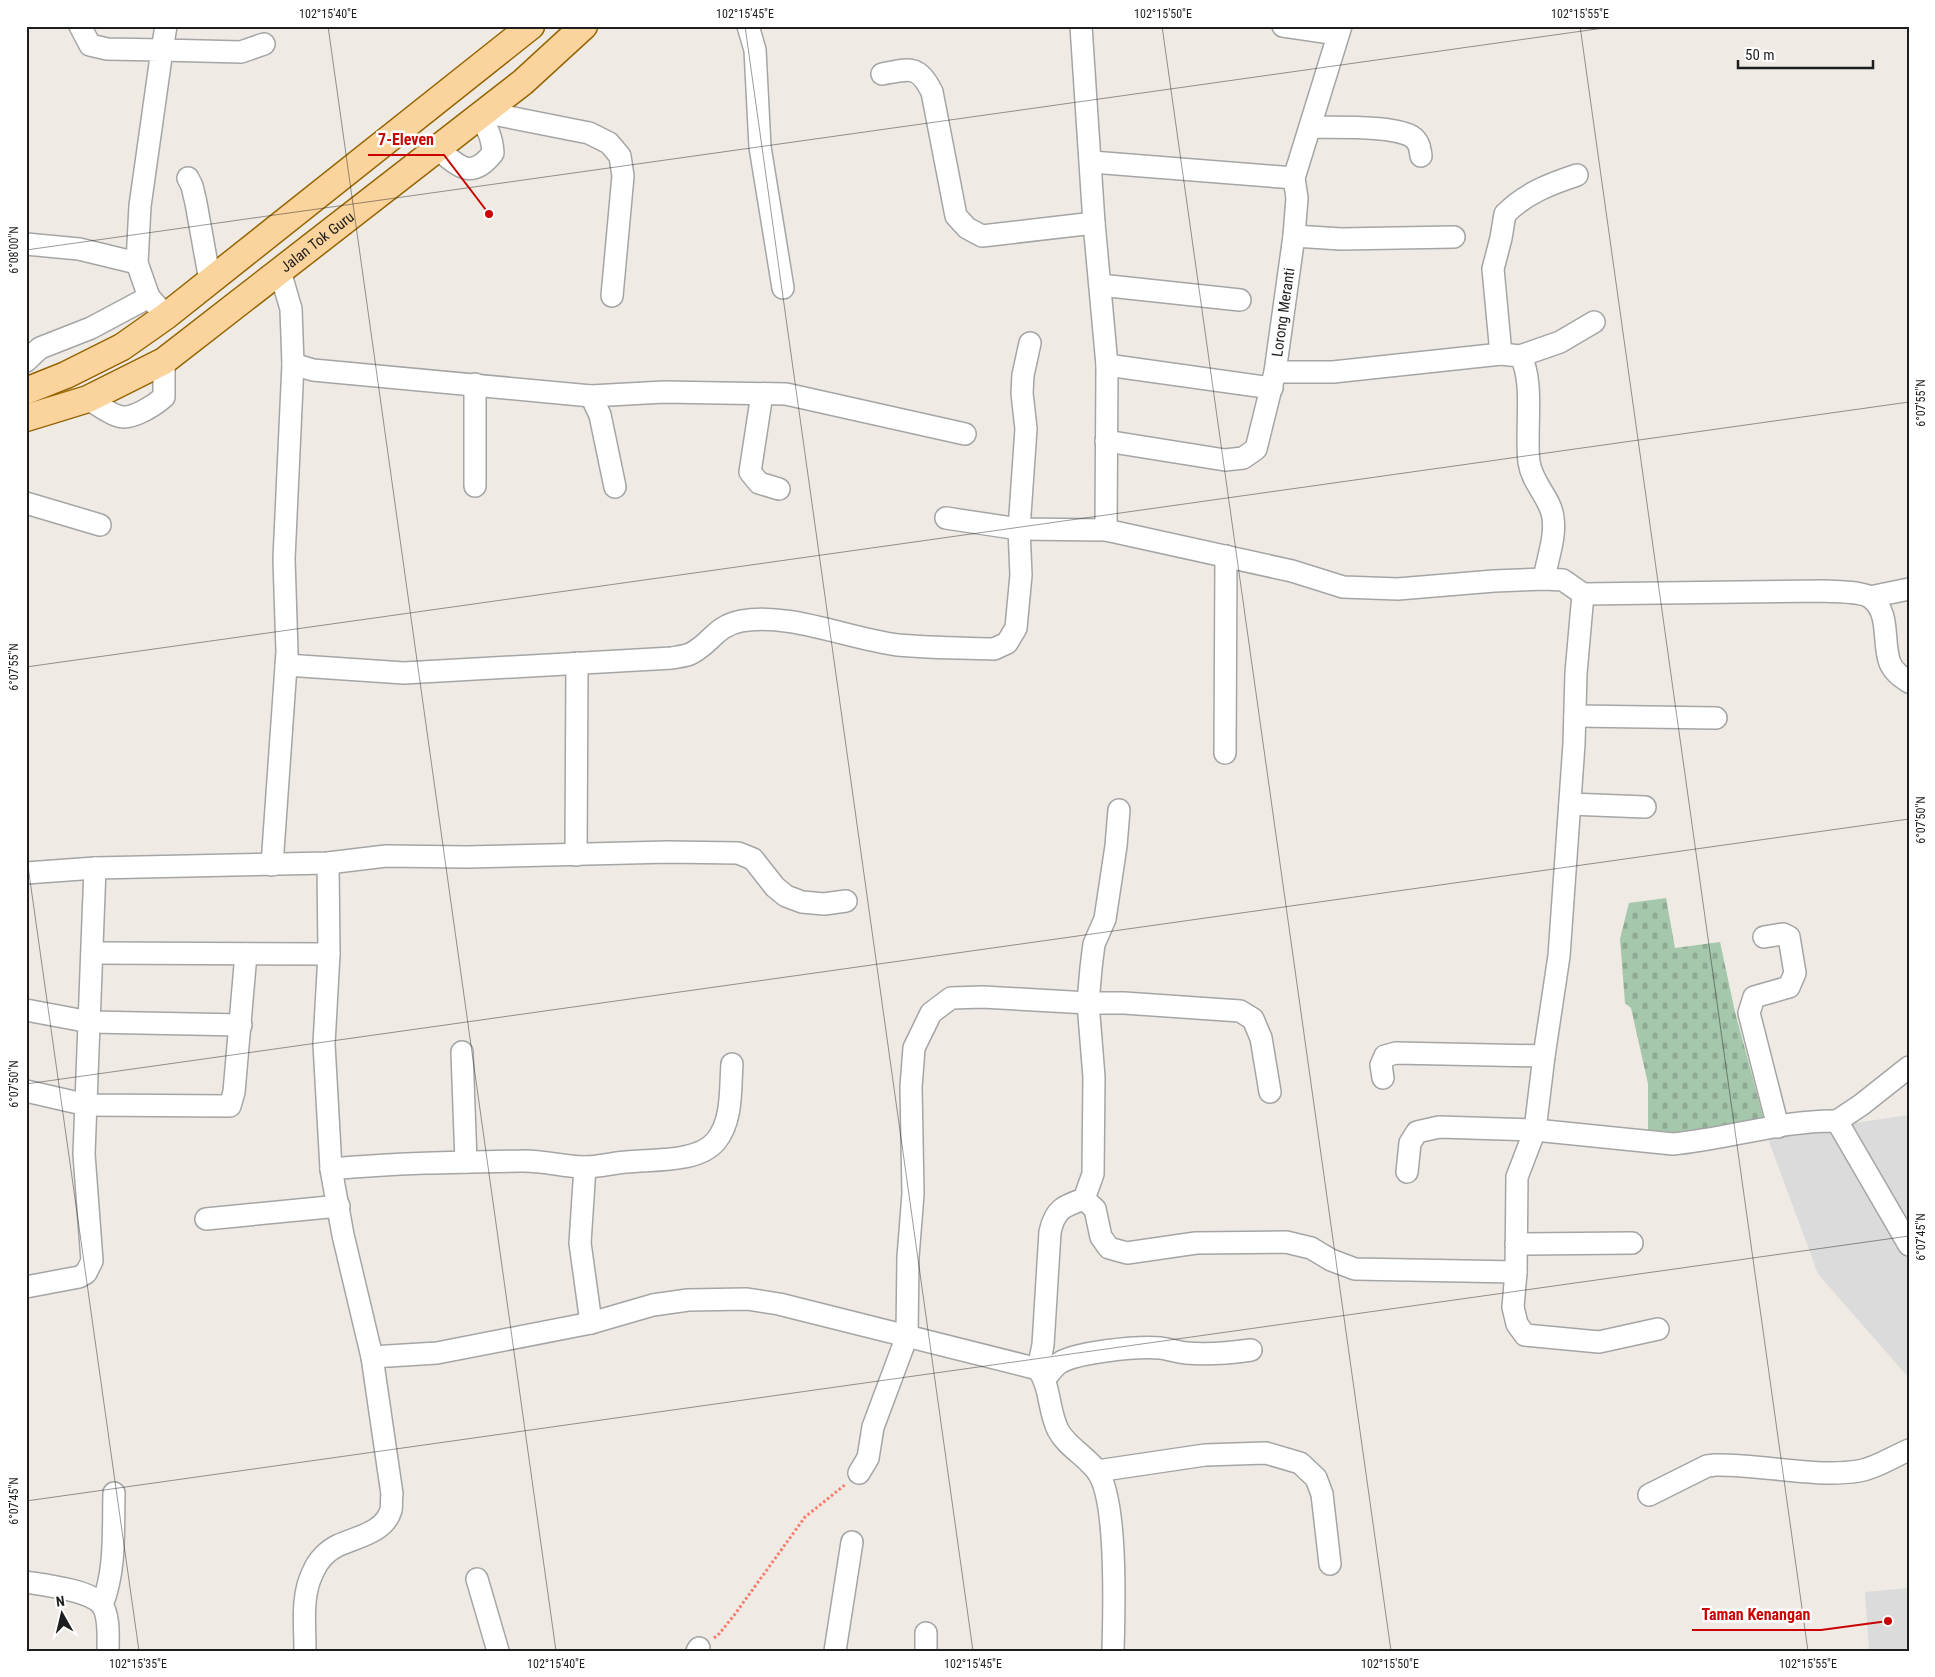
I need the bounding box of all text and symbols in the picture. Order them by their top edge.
text: 102°15'40"E [299,7,357,21]
text: 102°15'45"E [716,7,774,21]
text: 102°15'50"E [1134,7,1192,21]
text: 102°15'55"E [1551,7,1609,21]
scale bar [1738,38,1872,70]
text: 50 m [1745,46,1775,64]
callout: 7-Eleven [368,124,444,155]
text: 7-Eleven [378,130,434,149]
street label: Jalan Tok Guru [277,208,358,276]
text: 6°08'00"N [7,226,21,274]
street label: Lorong Meranti [1268,267,1298,358]
text: 6°07'55"N [1914,379,1928,427]
text: 6°07'55"N [7,643,21,691]
text: 6°07'50"N [1914,796,1928,844]
text: 6°07'50"N [7,1060,21,1108]
text: 6°07'45"N [1914,1213,1928,1261]
text: 6°07'45"N [7,1477,21,1525]
north arrow [38,1590,88,1640]
text: N [55,1593,66,1610]
callout: Taman Kenangan [1692,1599,1821,1630]
text: Taman Kenangan [1702,1605,1811,1624]
text: 102°15'35"E [109,1657,167,1671]
text: 102°15'40"E [527,1657,585,1671]
text: 102°15'45"E [944,1657,1002,1671]
text: 102°15'50"E [1361,1657,1419,1671]
text: 102°15'55"E [1779,1657,1837,1671]

